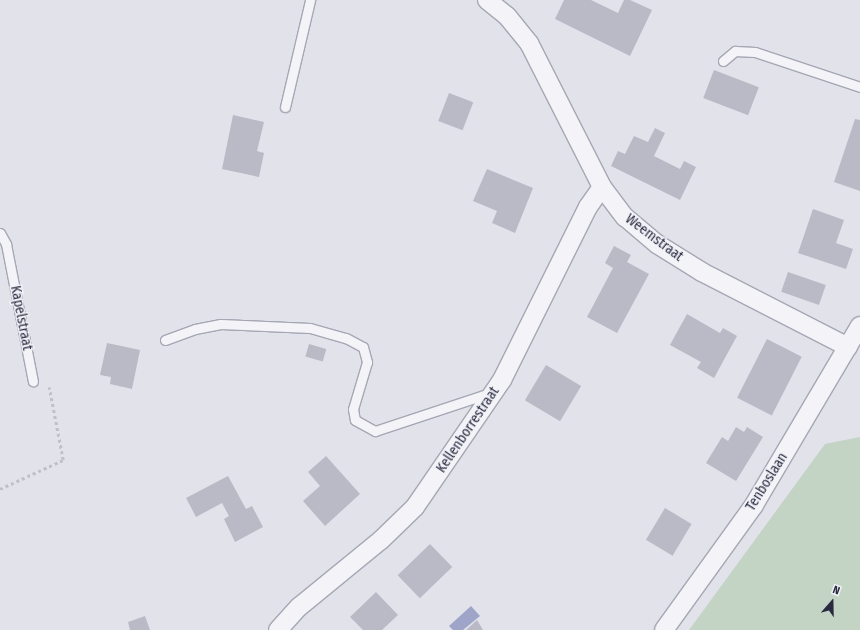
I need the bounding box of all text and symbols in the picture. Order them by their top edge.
street label: Weemstraat [622,211,686,265]
street label: Kapelstraat [7,284,35,352]
street label: Kellenborrestraat [433,384,503,476]
street label: Tenboslaan [743,450,791,514]
north arrow [812,582,852,622]
text: N [831,583,842,597]

